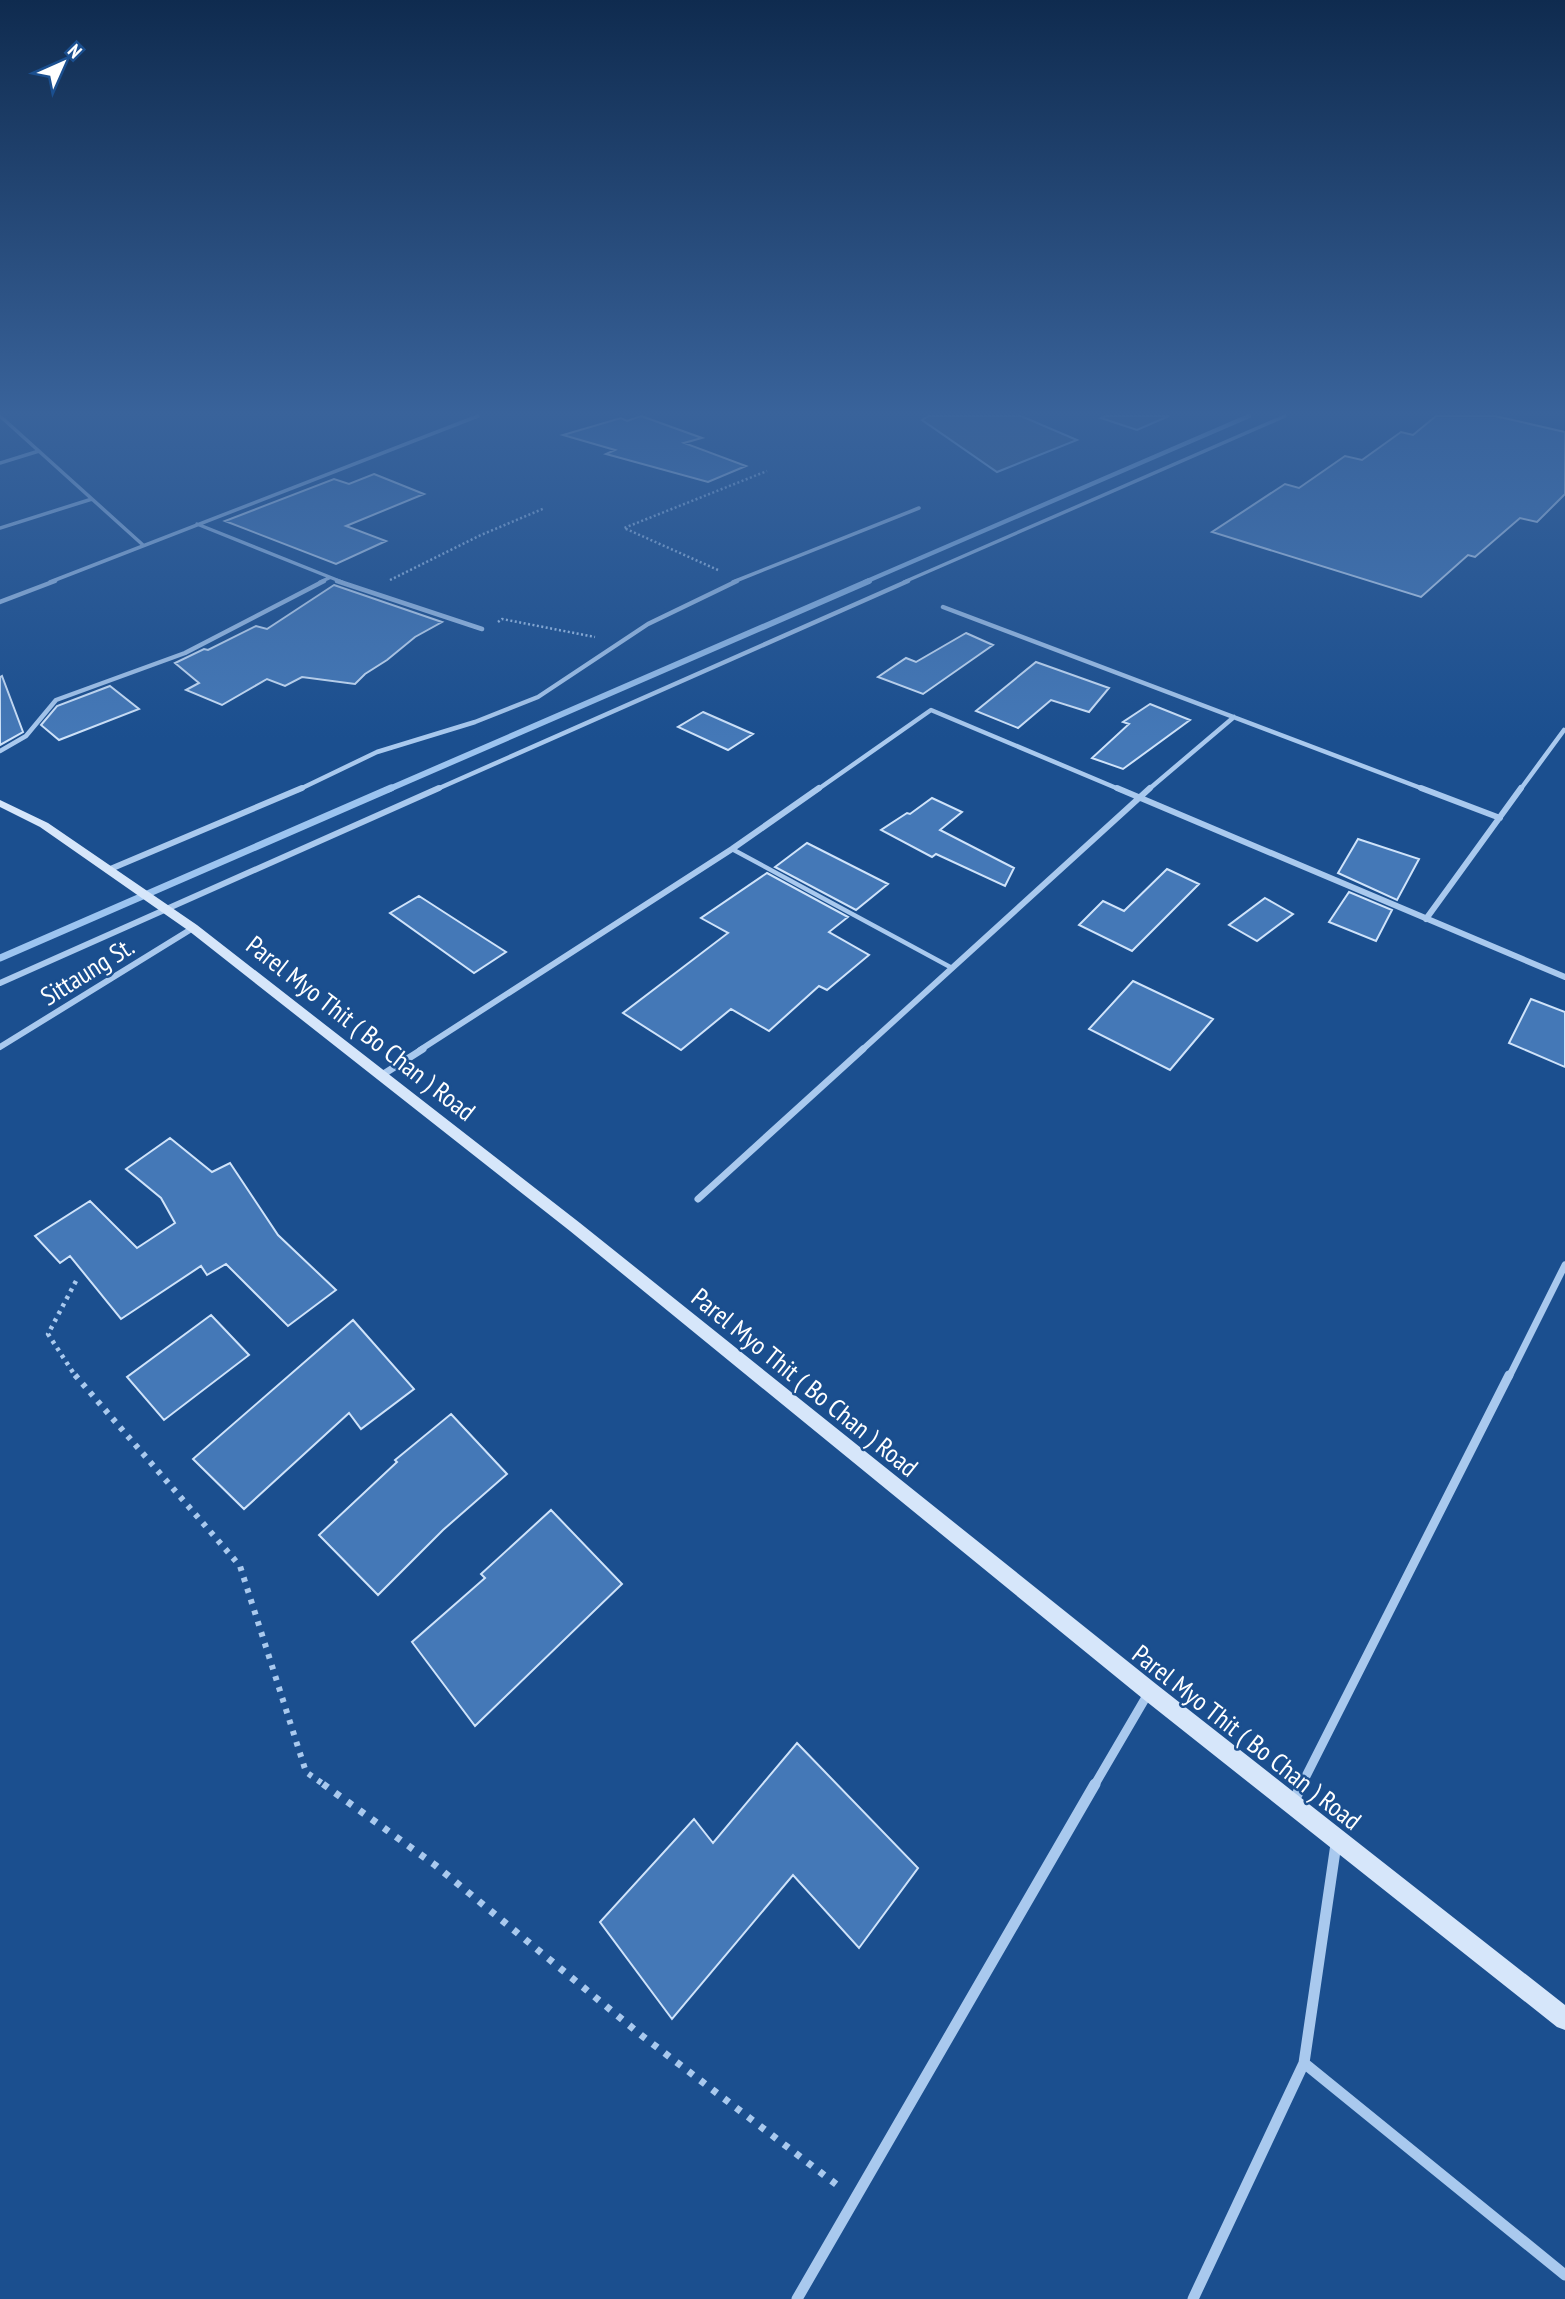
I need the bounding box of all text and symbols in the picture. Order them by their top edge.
north arrow [28,28,98,98]
text: N [63,39,87,63]
street label: Parel Myo Thit ( Bo Chan ) Road [240,928,482,1128]
street label: Sittaung St. [34,929,140,1013]
street label: Parel Myo Thit ( Bo Chan ) Road [685,1281,925,1483]
street label: Parel Myo Thit ( Bo Chan ) Road [1126,1637,1368,1837]

